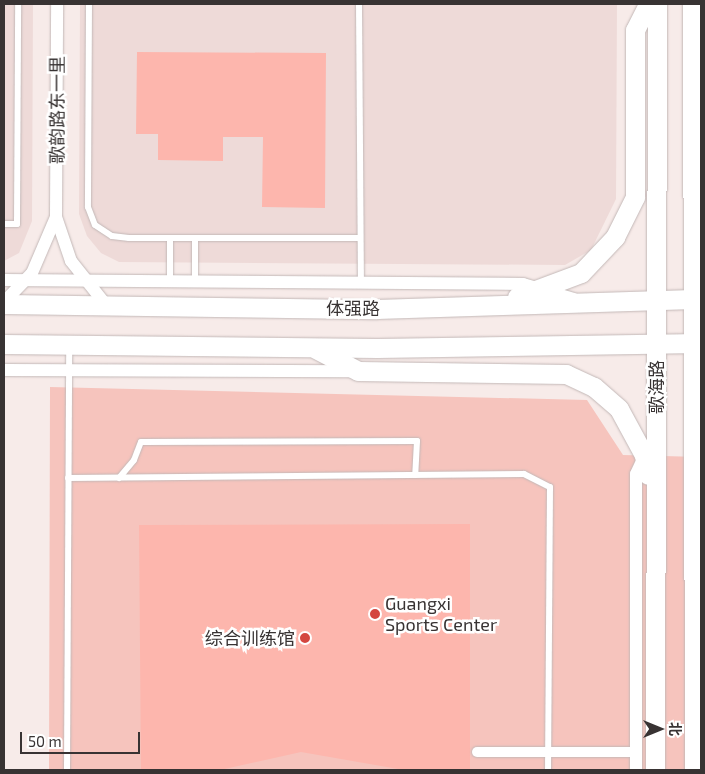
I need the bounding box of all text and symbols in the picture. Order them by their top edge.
street label: 歌韵路东一里 [46,56,68,164]
street label: 体强路 [326,297,380,319]
street label: 歌海路 [645,360,667,414]
place label: Guangxi Sports Center [385,593,497,636]
marker: Guangxi Sports Center [369,608,381,620]
place label: 综合训练馆 [205,627,295,649]
marker: 综合训练馆 [299,632,311,644]
north arrow [635,704,685,754]
scale bar [22,722,142,754]
text: 北 [667,722,684,736]
text: 50 m [28,732,62,750]

